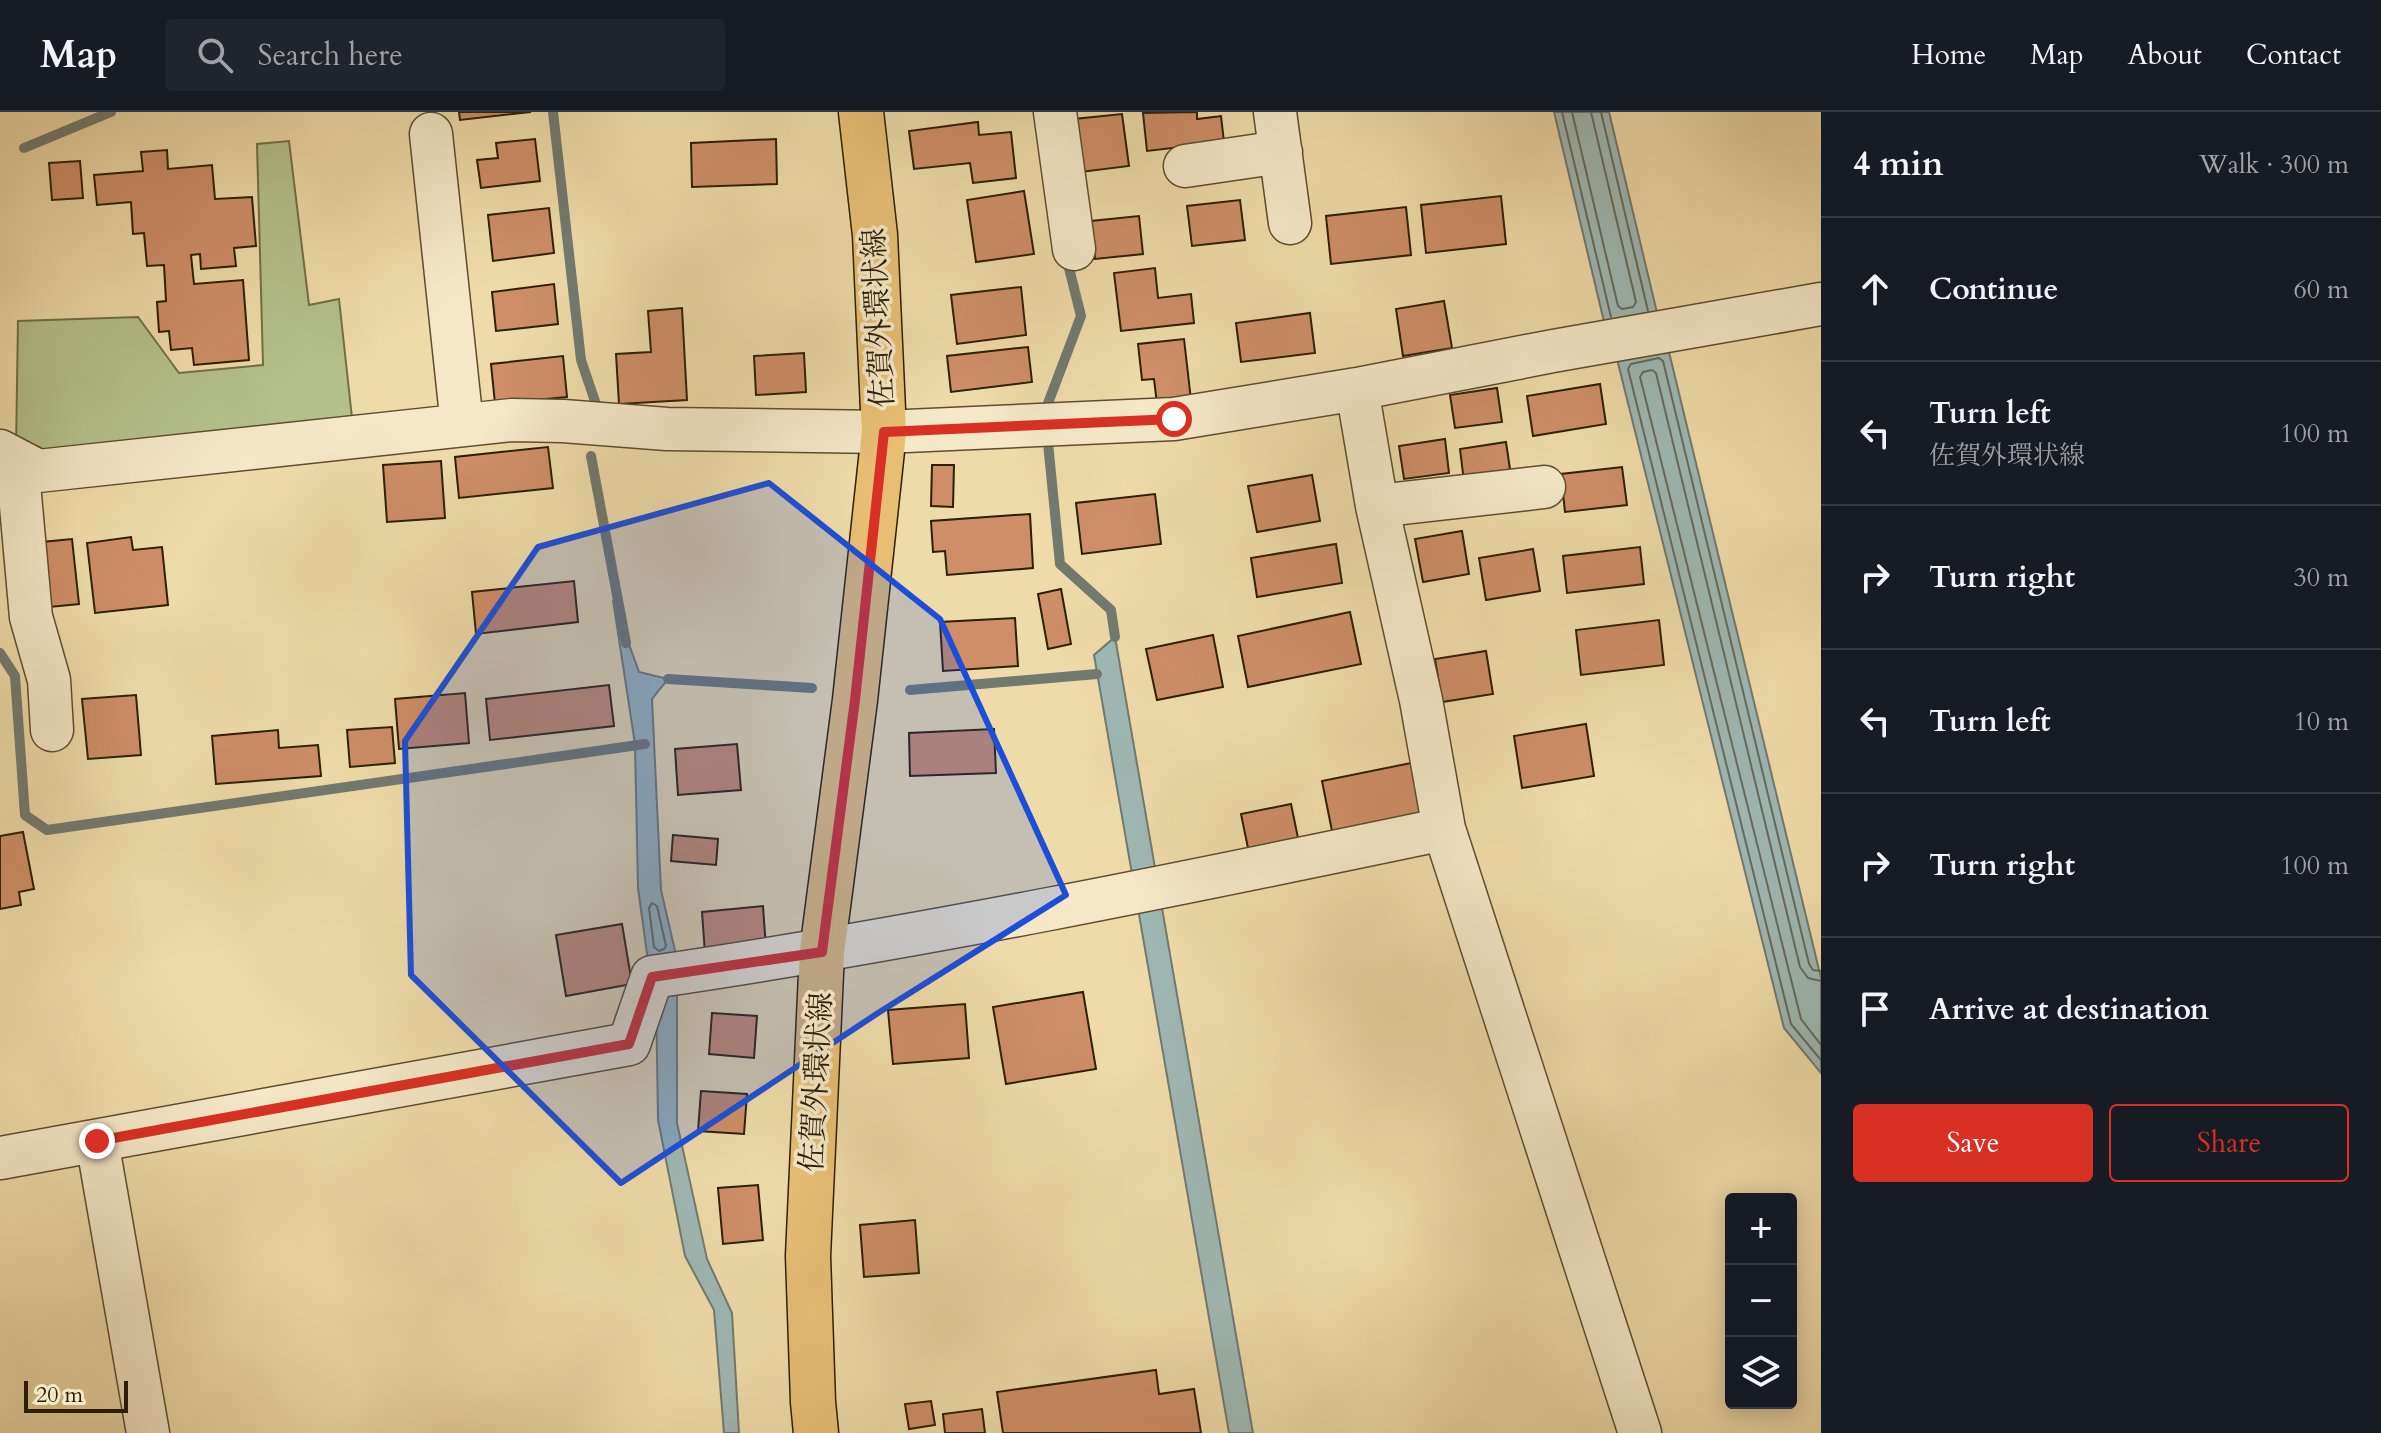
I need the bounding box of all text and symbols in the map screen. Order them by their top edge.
search box [165,19,725,91]
text: Map [40,29,117,81]
icon: search [193,33,237,77]
text: Search here [257,35,403,76]
text: Home [1911,36,1986,74]
text: Map [2030,36,2084,74]
text: About [2128,36,2202,74]
text: Contact [2246,36,2341,74]
text: 4 min [1853,141,1944,187]
text: Walk · 300 m [2199,147,2349,182]
street label: 佐賀外環状線 [853,227,904,409]
icon: ahead [1853,267,1897,311]
text: Continue [1929,269,2058,310]
text: 60 m [2293,272,2349,307]
text: Turn left [1929,393,2051,434]
route start [1156,401,1192,437]
icon: left [1853,411,1897,455]
text: 100 m [2280,416,2349,451]
text: 佐賀外環状線 [1929,438,2085,473]
icon: right [1853,555,1897,599]
text: Turn right [1929,557,2075,598]
text: 30 m [2293,560,2349,595]
icon: left [1853,699,1897,743]
text: Turn left [1929,701,2051,742]
text: 10 m [2293,704,2349,739]
icon: right [1853,843,1897,887]
text: Turn right [1929,845,2075,886]
text: 100 m [2280,848,2349,883]
icon: arrive [1853,987,1897,1031]
text: Arrive at destination [1929,989,2209,1030]
street label: 佐賀外環状線 [791,991,842,1173]
button: Save [1853,1104,2093,1182]
button: Share [2109,1104,2349,1182]
route end [79,1123,115,1159]
map controls [1725,1193,1797,1409]
button: + [1725,1193,1797,1265]
button: − [1725,1265,1797,1337]
button: layers [1725,1337,1797,1409]
scale bar [24,1377,128,1413]
text: 20 m [36,1380,83,1410]

